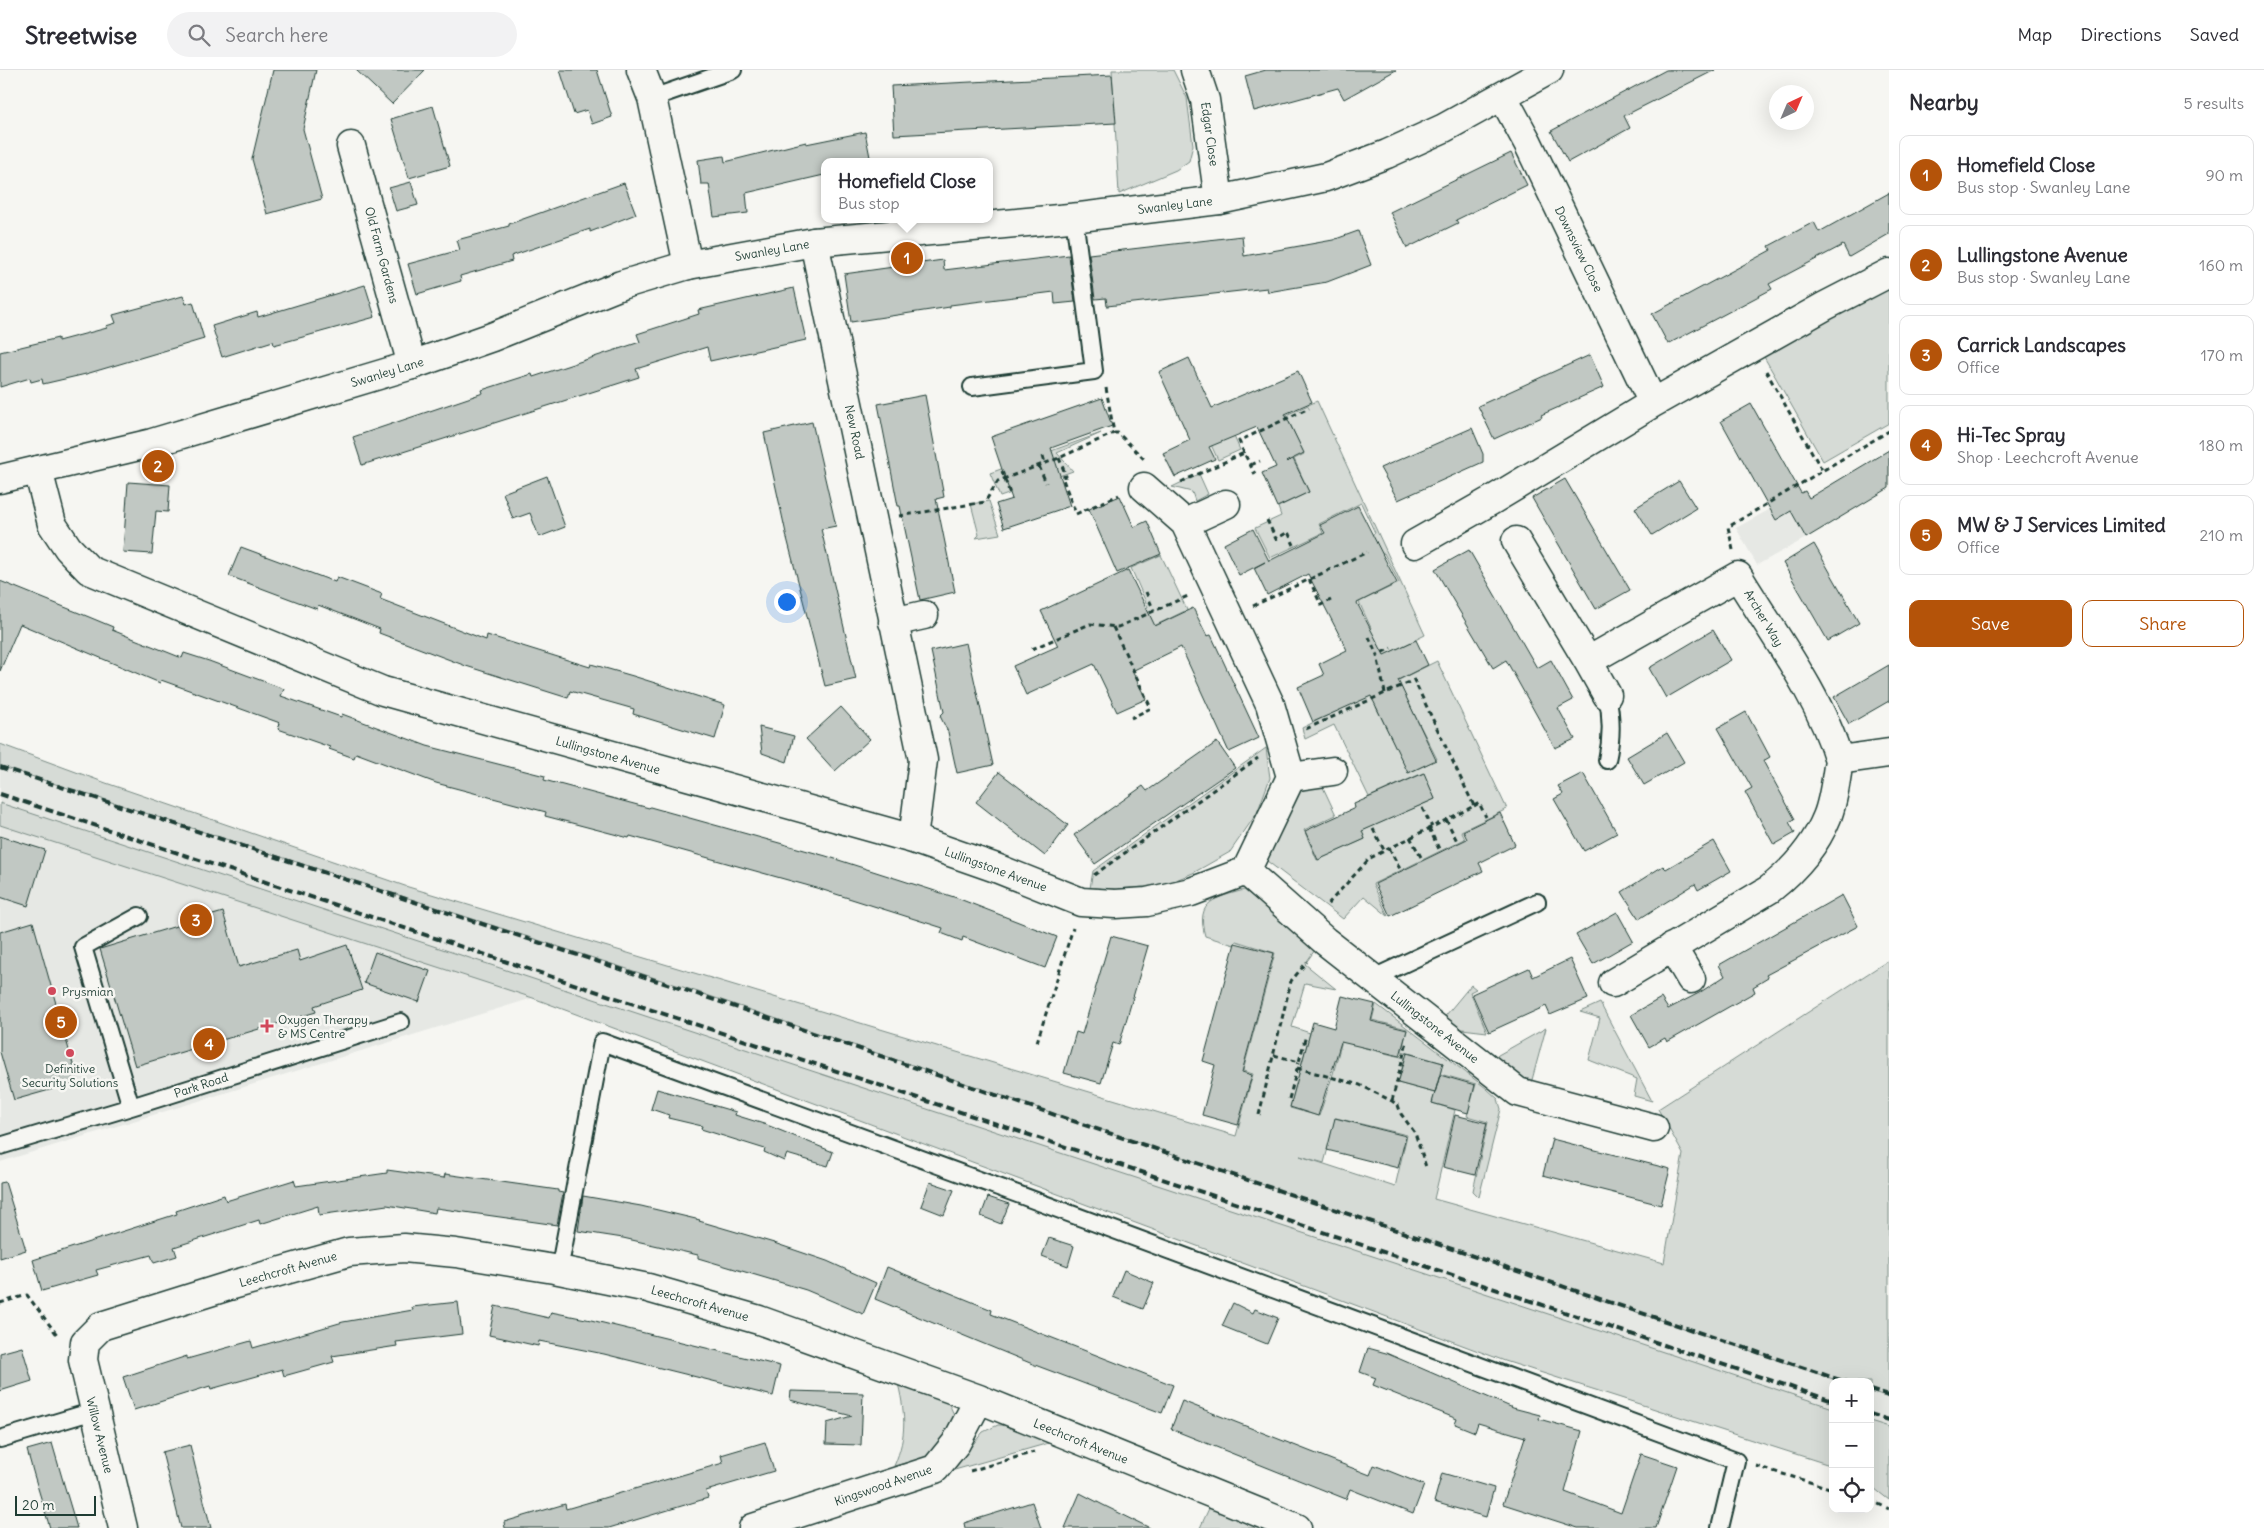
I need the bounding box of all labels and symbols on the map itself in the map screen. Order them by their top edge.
north arrow [1769,85,1814,130]
street label: Edgar Close [1198,101,1222,167]
street label: Swanley Lane [1137,193,1213,217]
street label: Downsview Close [1552,204,1606,294]
street label: Old Farm Gardens [362,205,402,305]
street label: Swanley Lane [734,236,810,264]
pin: 1 [891,239,923,277]
street label: Swanley Lane [349,354,425,390]
street label: New Road [842,403,868,461]
pin: 2 [142,447,174,485]
street label: Archer Way [1741,587,1787,649]
your location [774,589,800,615]
street label: Lullingstone Avenue [554,733,662,777]
street label: Lullingstone Avenue [943,844,1049,894]
pin: 3 [180,901,212,939]
place label: Prysmian [62,984,113,999]
marker: Prysmian [46,985,58,997]
street label: Lullingstone Avenue [1388,988,1482,1066]
pin: 5 [45,1003,77,1041]
place label: Oxygen Therapy & MS Centre [278,1012,368,1041]
marker: Oxygen Therapy & MS Centre [260,1019,274,1033]
pin: 4 [193,1025,225,1063]
marker: Definitive Security Solutions [64,1047,76,1059]
place label: Definitive Security Solutions [22,1061,118,1090]
street label: Park Road [172,1069,230,1101]
street label: Leechcroft Avenue [238,1248,338,1290]
street label: Leechcroft Avenue [650,1282,750,1324]
street label: Willow Avenue [83,1395,117,1475]
street label: Leechcroft Avenue [1031,1415,1131,1467]
street label: Kingswood Avenue [832,1461,934,1509]
scale bar [15,1493,96,1516]

